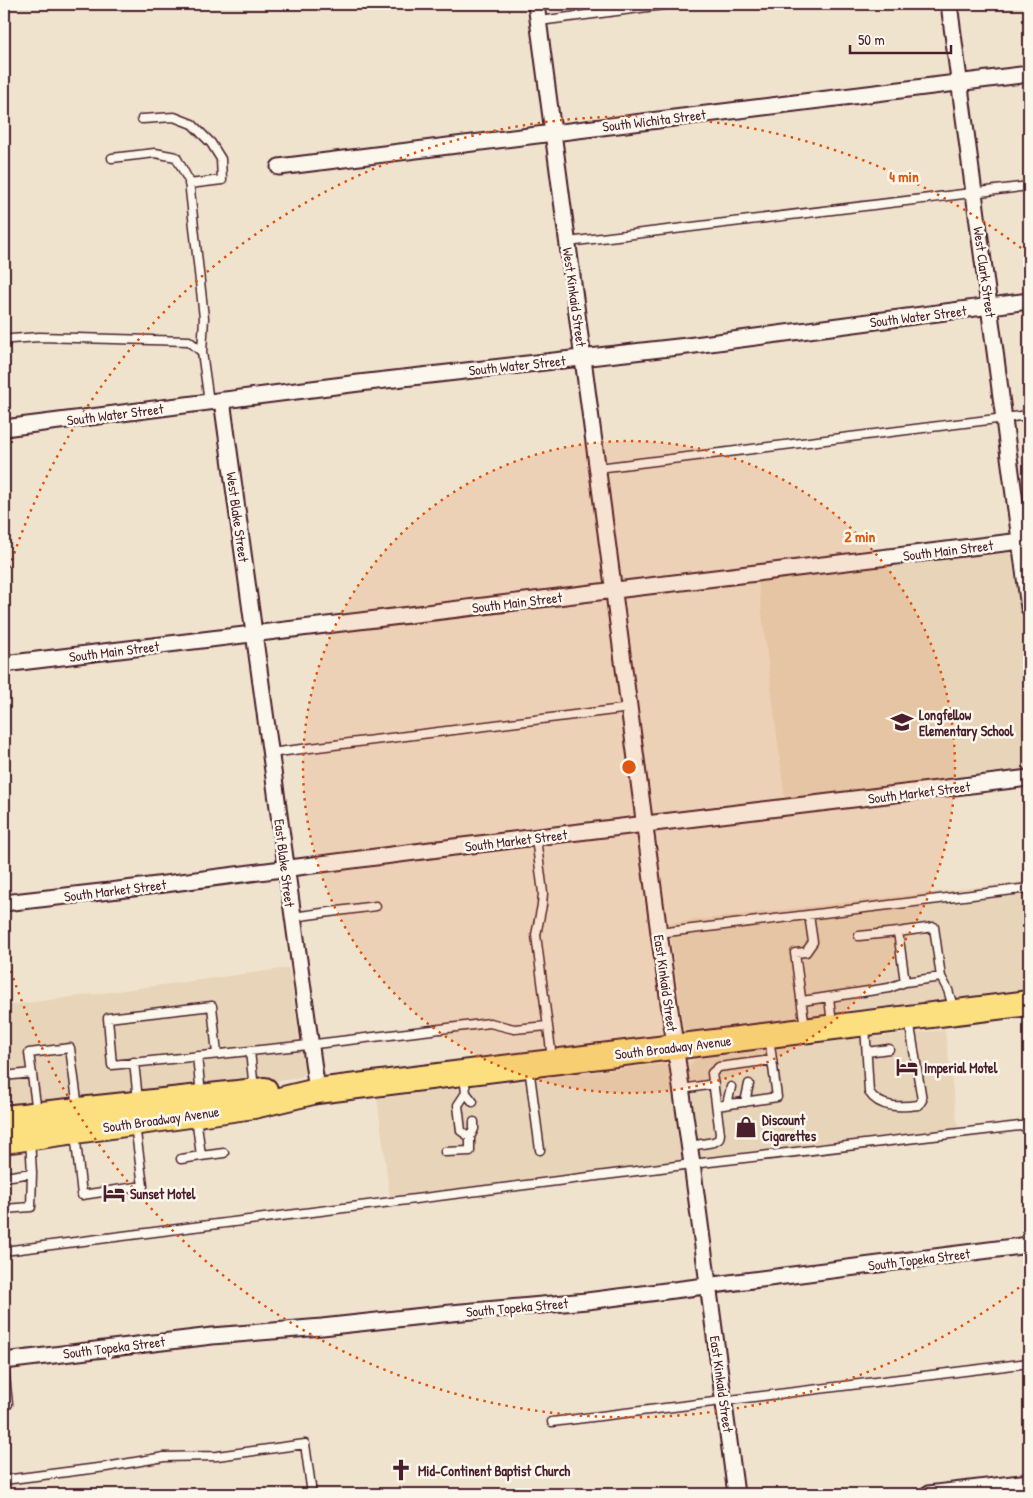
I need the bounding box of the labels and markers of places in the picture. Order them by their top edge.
place label: Longfellow Elementary School [919,705,1014,742]
school or university icon: Longfellow Elementary School [889,709,915,735]
centre of rings [620,758,638,776]
hotel icon: Imperial Motel [894,1054,920,1080]
place label: Imperial Motel [924,1058,998,1079]
place label: Discount Cigarettes [762,1110,817,1147]
shop icon: Discount Cigarettes [733,1114,759,1140]
hotel icon: Sunset Motel [101,1180,127,1206]
place label: Sunset Motel [130,1184,196,1203]
church icon: Mid-Continent Baptist Church [388,1457,414,1483]
place label: Mid-Continent Baptist Church [418,1461,570,1482]

